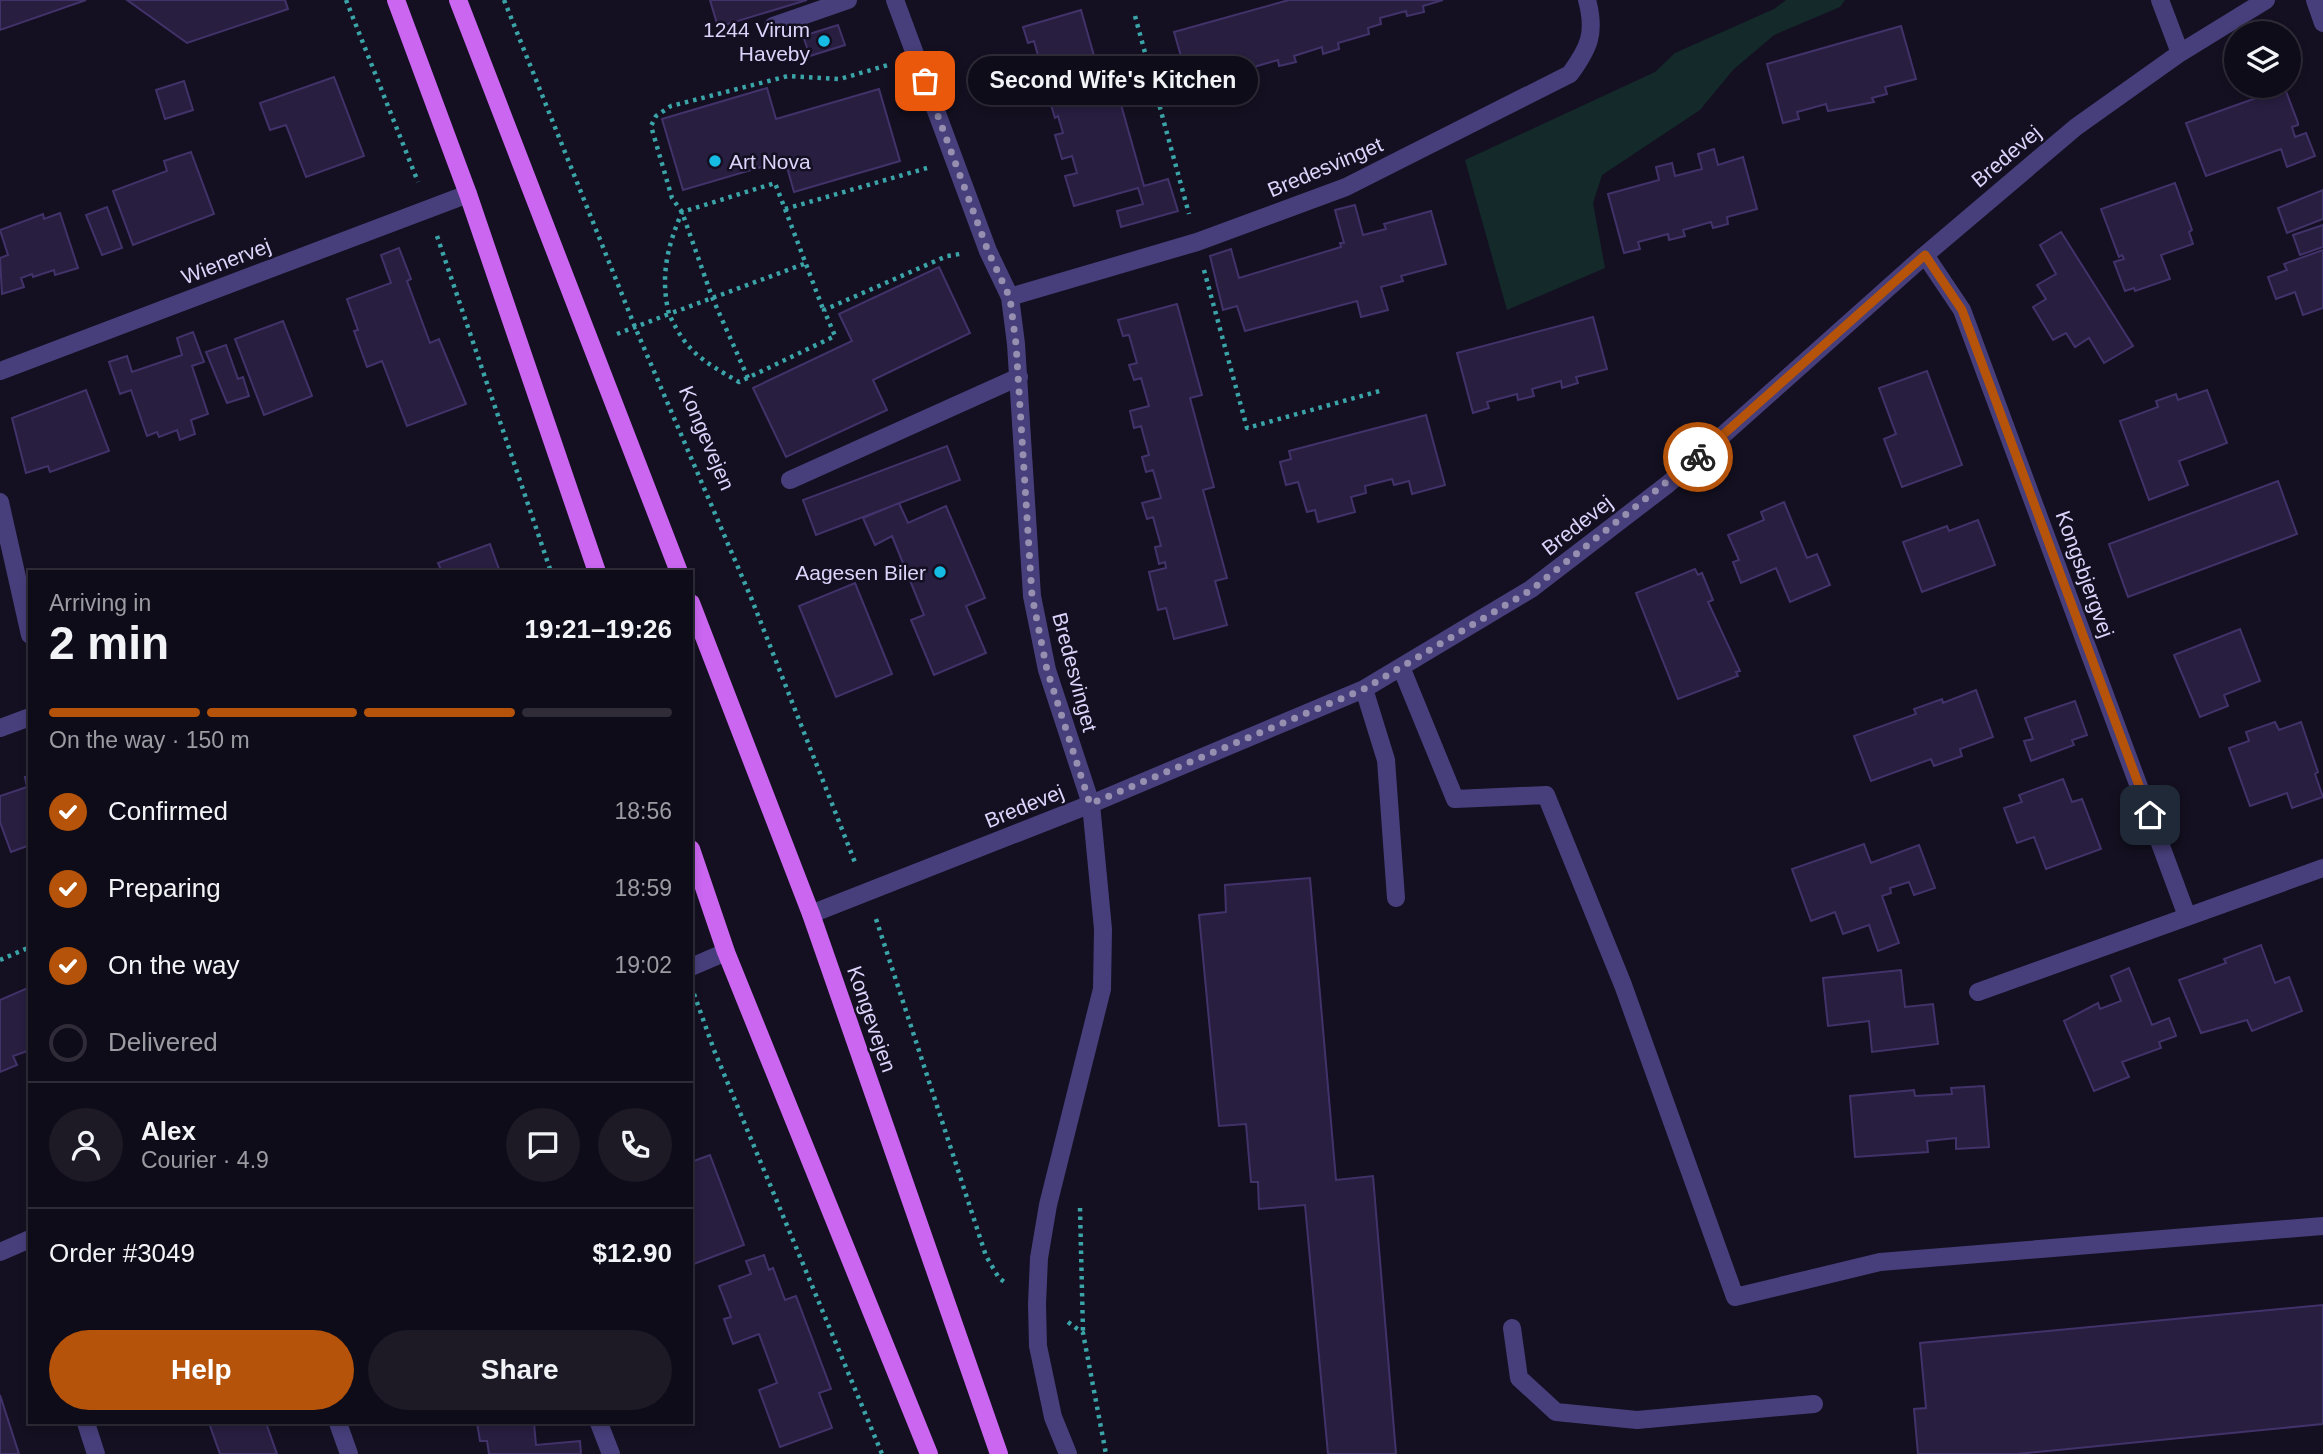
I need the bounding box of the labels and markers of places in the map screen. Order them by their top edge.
place label: 1244 Virum Haveby [703,18,811,65]
marker: 1244 Virum Haveby [816,33,832,49]
pin [895,51,955,111]
callout: Second Wife's Kitchen [967,56,1258,106]
place label: Art Nova [729,150,811,173]
marker: Art Nova [707,153,723,169]
place label: Aagesen Biler [795,561,926,584]
marker: Aagesen Biler [932,564,948,580]
pin [2120,785,2180,845]

